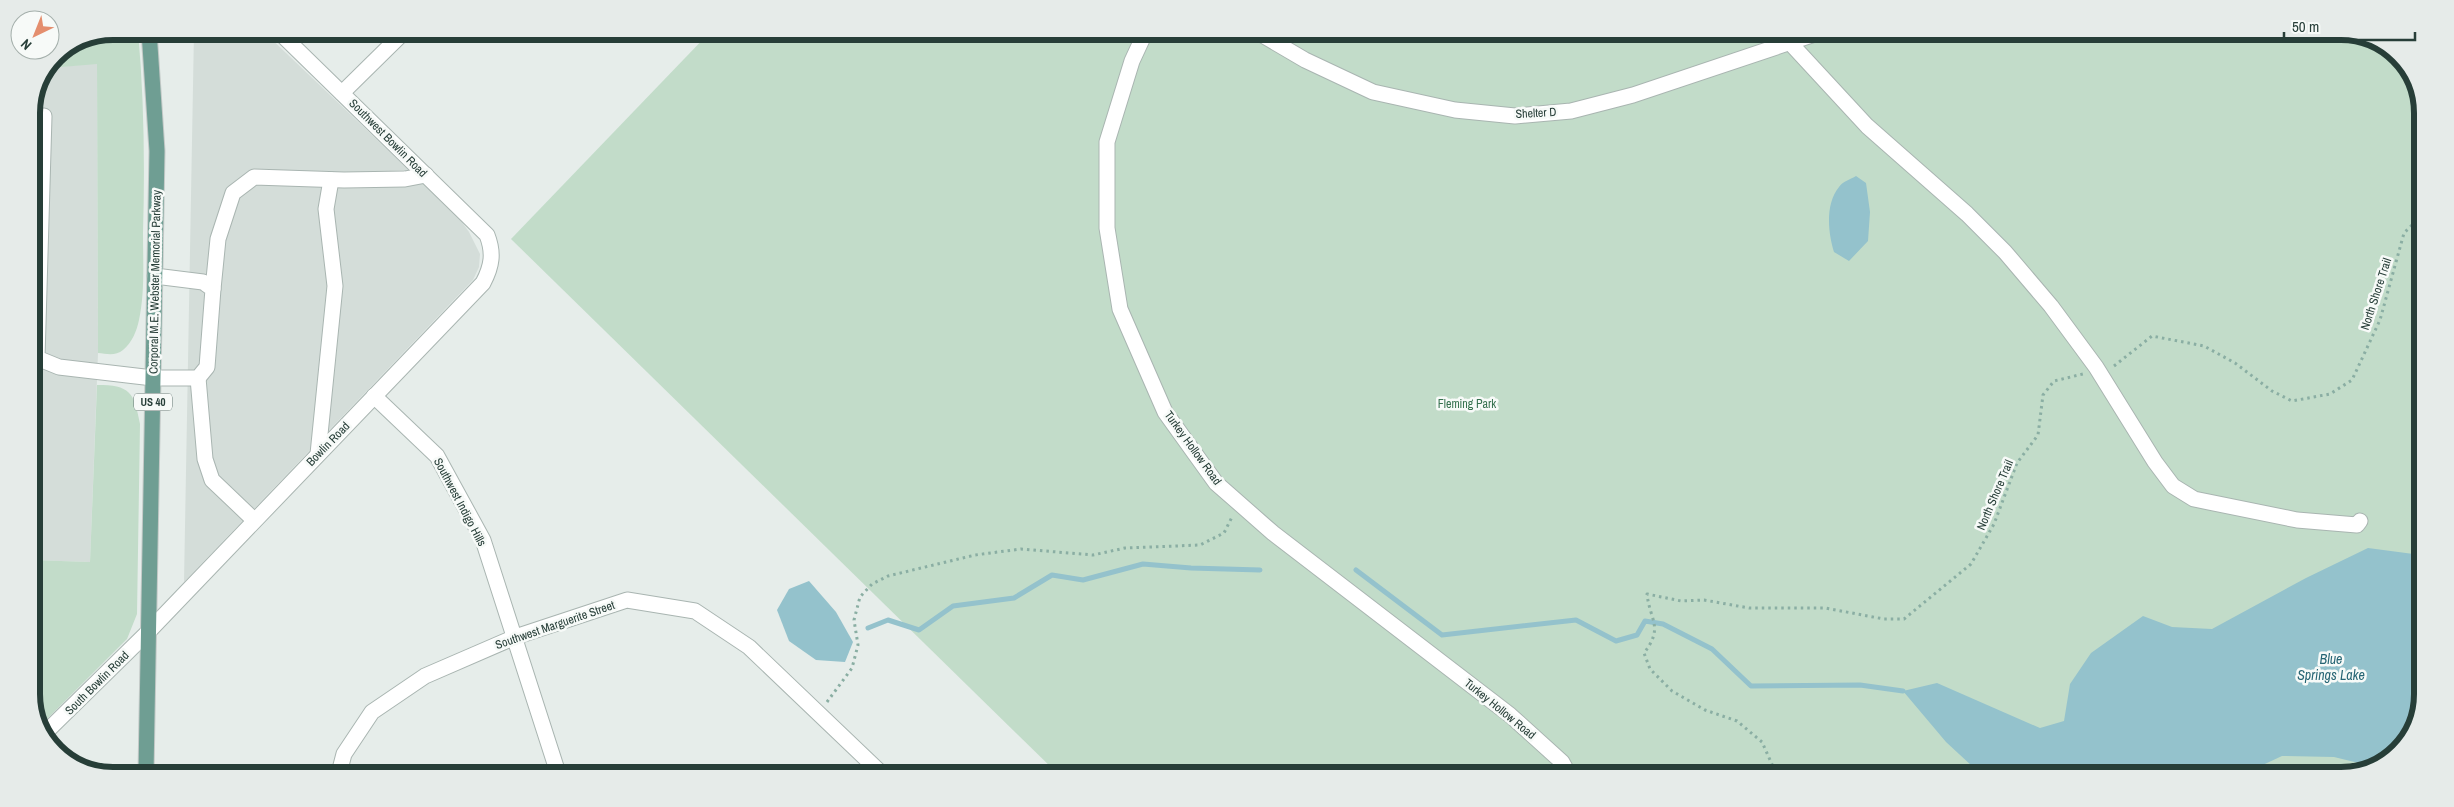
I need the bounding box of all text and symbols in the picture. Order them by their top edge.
north arrow [10,10,60,60]
scale bar [2284,10,2415,42]
text: 50 m [2292,16,2319,37]
text: N [17,35,35,54]
street label: Southwest Bowlin Road [345,95,431,181]
street label: Shelter D [1515,104,1557,122]
street label: Corporal M.E. Webster Memorial Parkway [145,190,165,374]
street label: North Shore Trail [2357,256,2395,332]
road number: US 40 [134,394,172,411]
park label: Fleming Park [1438,396,1496,412]
street label: Turkey Hollow Road [1161,408,1225,488]
street label: Bowlin Road [303,418,353,470]
street label: Southwest Indigo Hills [430,455,490,549]
street label: North Shore Trail [1973,457,2017,533]
street label: Southwest Marguerite Street [493,597,617,653]
street label: South Bowlin Road [62,648,132,718]
water label: Blue Springs Lake [2297,650,2365,684]
street label: Turkey Hollow Road [1461,675,1539,743]

